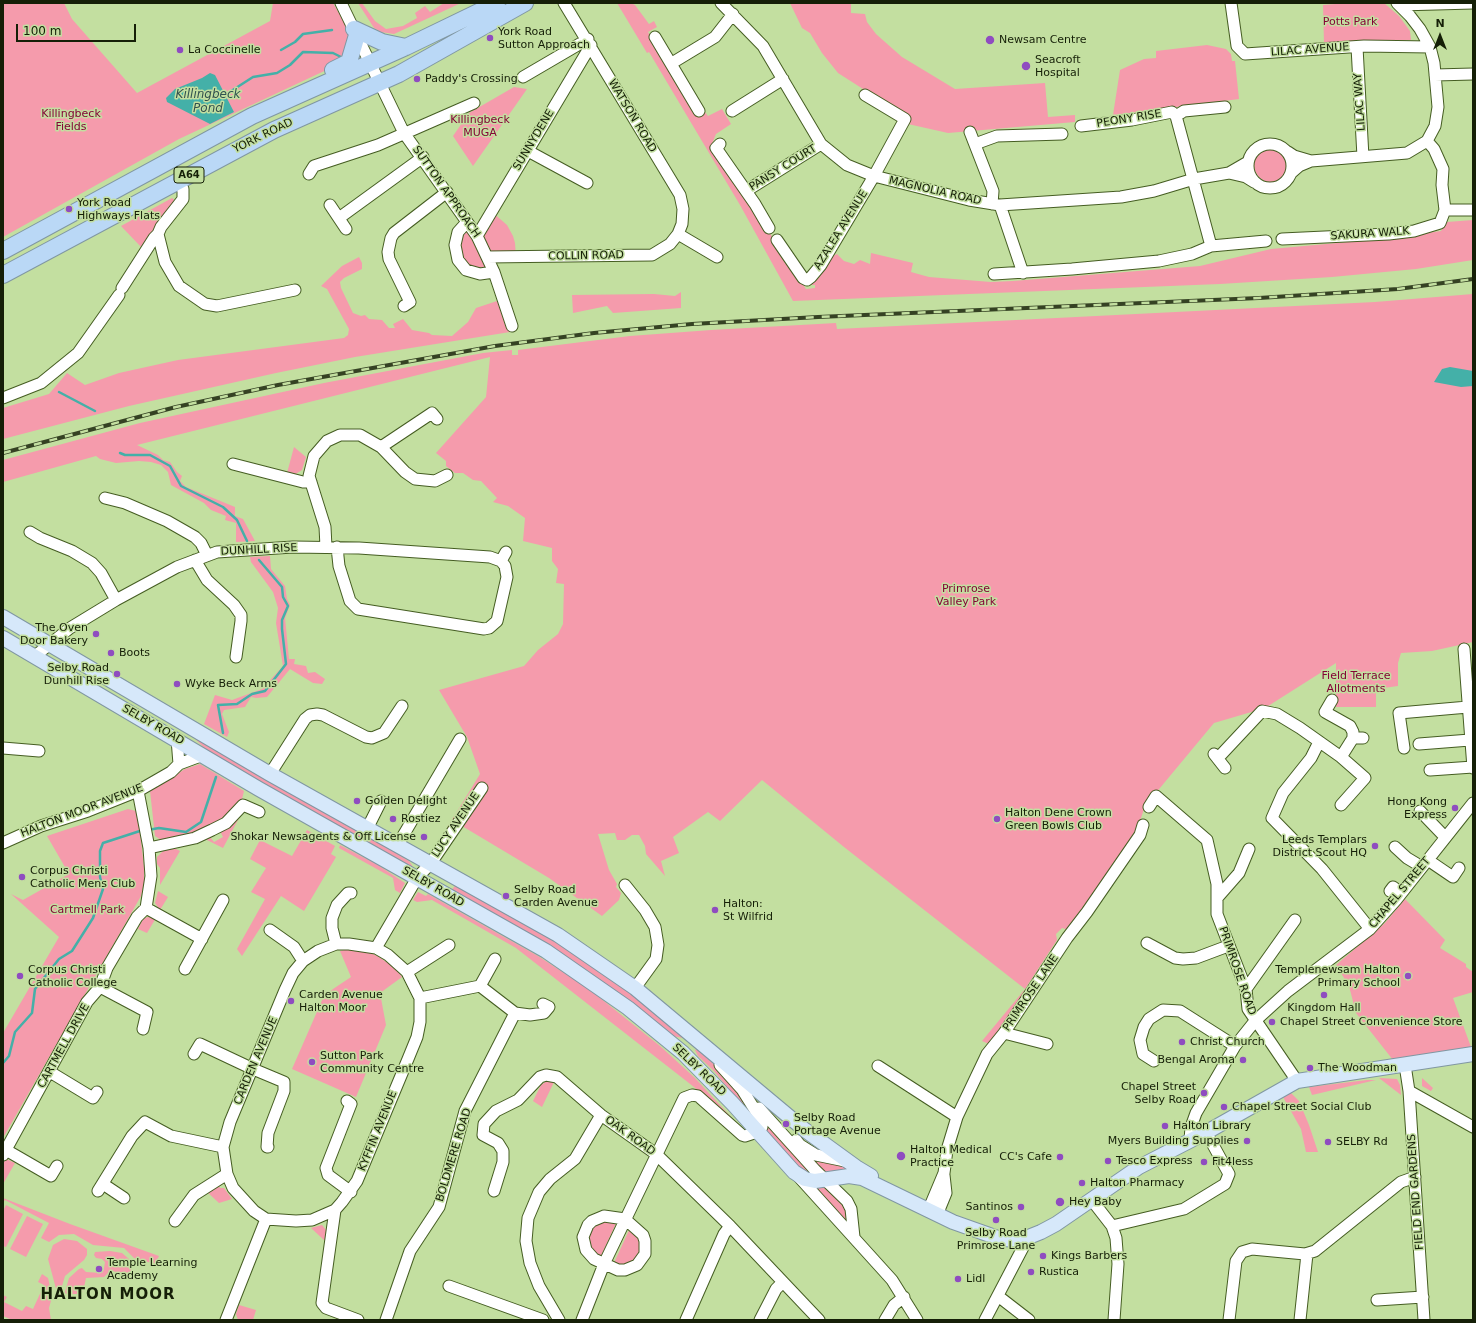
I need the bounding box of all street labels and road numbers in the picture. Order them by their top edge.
street label: LILAC AVENUE [1270,41,1350,59]
street label: LILAC WAY [1351,73,1369,131]
street label: WATSON ROAD [605,77,659,155]
street label: SUNNYDENE [511,107,557,173]
street label: PEONY RISE [1096,107,1162,131]
street label: YORK ROAD [231,116,295,156]
street label: PANSY COURT [747,142,819,194]
street label: SUTTON APPROACH [409,144,483,240]
road number: A64 [174,167,204,183]
street label: MAGNOLIA ROAD [887,174,983,208]
street label: AZALEA AVENUE [811,188,871,272]
street label: SAKURA WALK [1330,225,1410,243]
street label: COLLIN ROAD [548,249,624,263]
street label: DUNHILL RISE [220,541,298,559]
street label: SELBY ROAD [120,702,186,748]
street label: HALTON MOOR AVENUE [19,782,145,840]
street label: LUCY AVENUE [429,790,483,860]
street label: CHAPEL STREET [1366,855,1434,931]
street label: SELBY ROAD [400,864,466,910]
street label: PRIMROSE ROAD [1216,925,1258,1017]
street label: PRIMROSE LANE [1000,952,1062,1034]
street label: CARTMELL DRIVE [35,1001,93,1091]
street label: CARDEN AVENUE [231,1015,281,1107]
street label: SELBY ROAD [669,1041,729,1099]
street label: KYFFIN AVENUE [356,1089,400,1173]
street label: BOLDMERE ROAD [433,1107,475,1203]
street label: OAK ROAD [602,1113,658,1159]
street label: FIELD END GARDENS [1405,1134,1427,1250]

